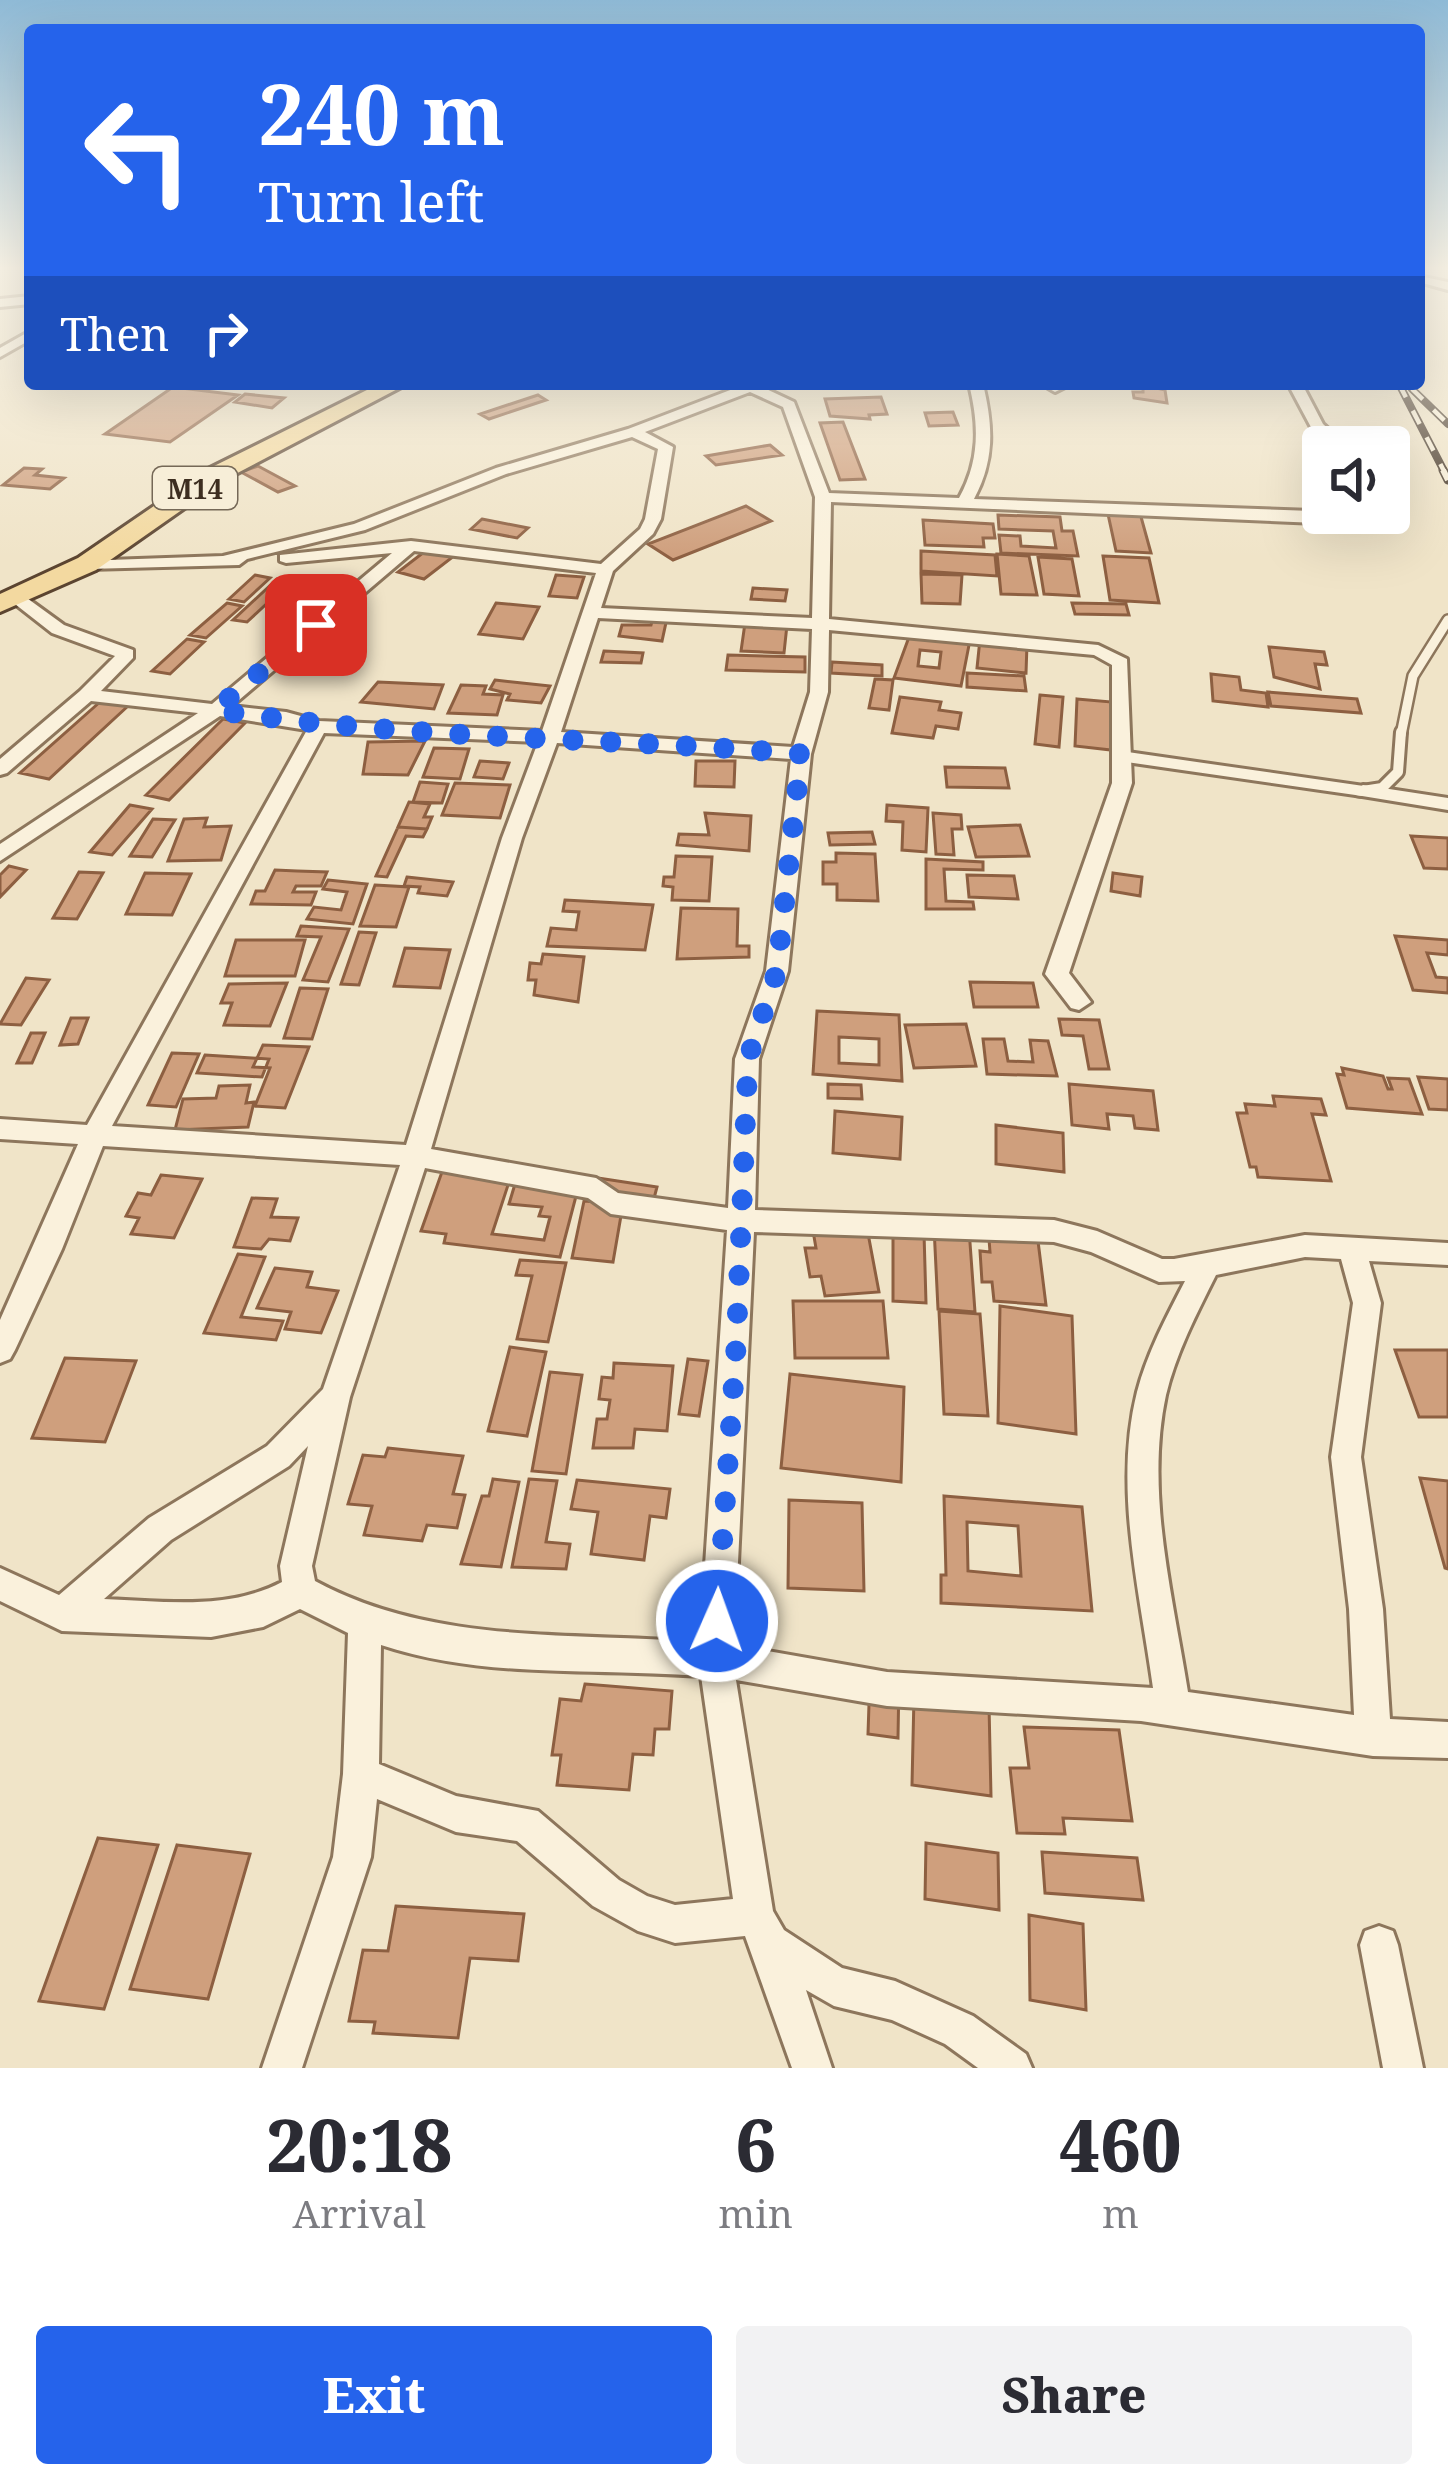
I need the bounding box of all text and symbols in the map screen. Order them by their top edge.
text: 240 m [258,55,505,170]
icon: left [60,72,216,228]
text: Turn left [258,164,484,238]
icon: right [193,300,259,366]
text: Then [60,303,169,364]
map controls [1302,426,1410,534]
button: sound [1302,426,1410,534]
road number: M14 [153,467,237,509]
pin [265,574,367,676]
icon: arrive [283,592,349,658]
position arrow [654,1558,780,1684]
text: 20:18 [266,2095,452,2193]
text: 6 [735,2095,776,2193]
text: 460 [1059,2095,1182,2193]
text: Arrival [293,2186,426,2239]
text: min [718,2186,793,2239]
text: m [1102,2186,1139,2239]
button: Exit [36,2326,712,2464]
button: Share [736,2326,1412,2464]

